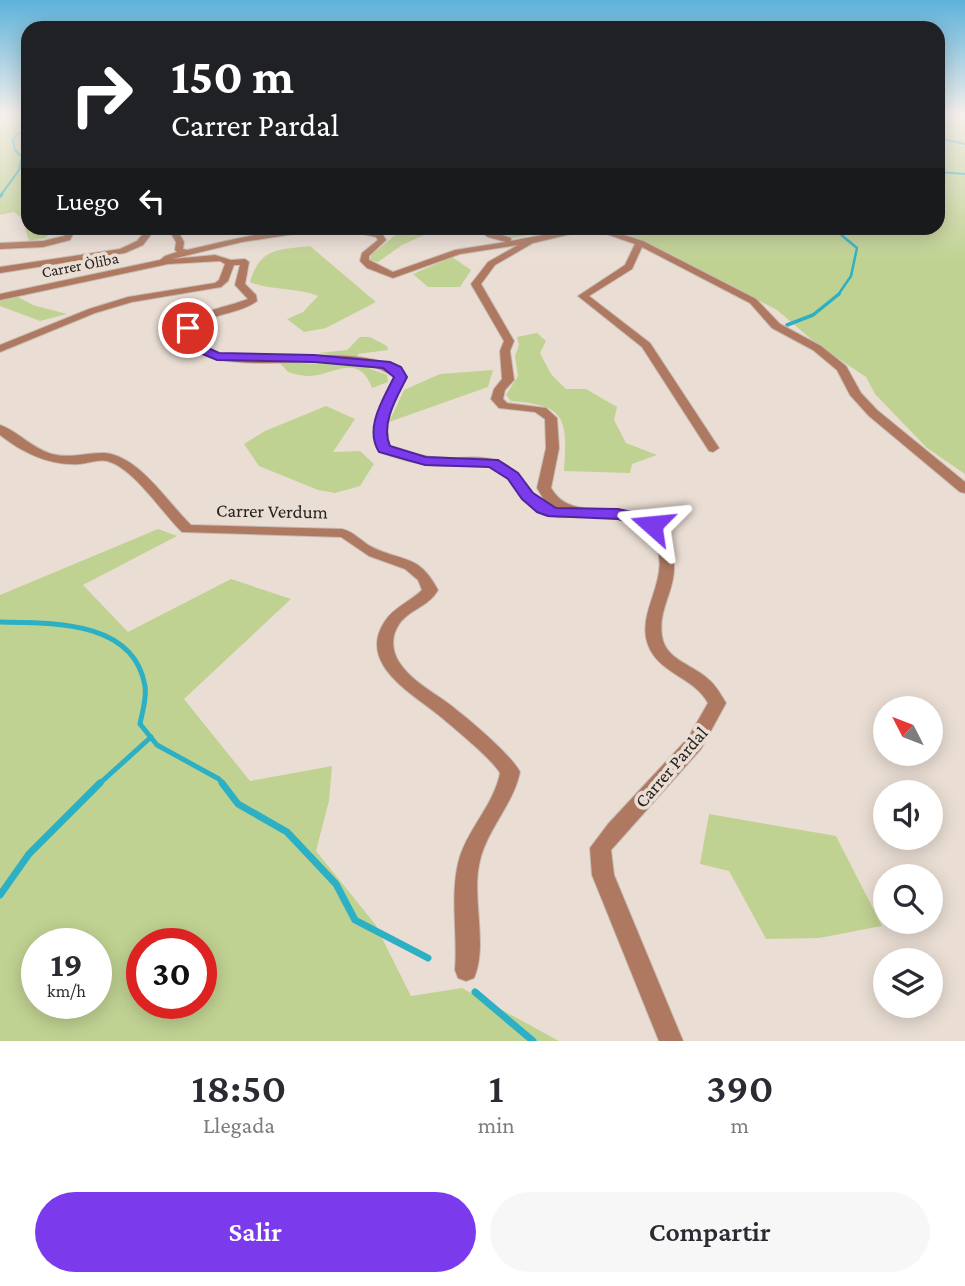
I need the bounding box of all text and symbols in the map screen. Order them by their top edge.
icon: right [56,49,147,140]
text: 150 m [171,49,294,104]
text: Carrer Pardal [171,107,339,143]
icon: left [133,182,171,220]
text: Luego [56,187,119,216]
street label: Carrer Òliba [40,249,121,281]
pin [158,298,218,358]
icon: arrive [169,309,207,347]
position arrow [615,488,689,562]
street label: Carrer Verdum [216,500,328,522]
north arrow [873,696,943,766]
map controls [873,696,943,1018]
street label: Carrer Pardal [630,722,712,812]
button: sound [873,780,943,850]
button: search [873,864,943,934]
speed limit sign: 30 [126,928,217,1019]
text: 19 [50,945,83,984]
button: layers [873,948,943,1018]
text: km/h [47,981,86,1001]
text: 18:50 [192,1064,286,1111]
text: 1 [489,1064,504,1111]
text: 390 [706,1064,773,1111]
text: Llegada [203,1112,275,1138]
text: min [478,1112,515,1138]
text: m [731,1112,749,1138]
button: Salir [35,1192,476,1272]
button: Compartir [490,1192,930,1272]

